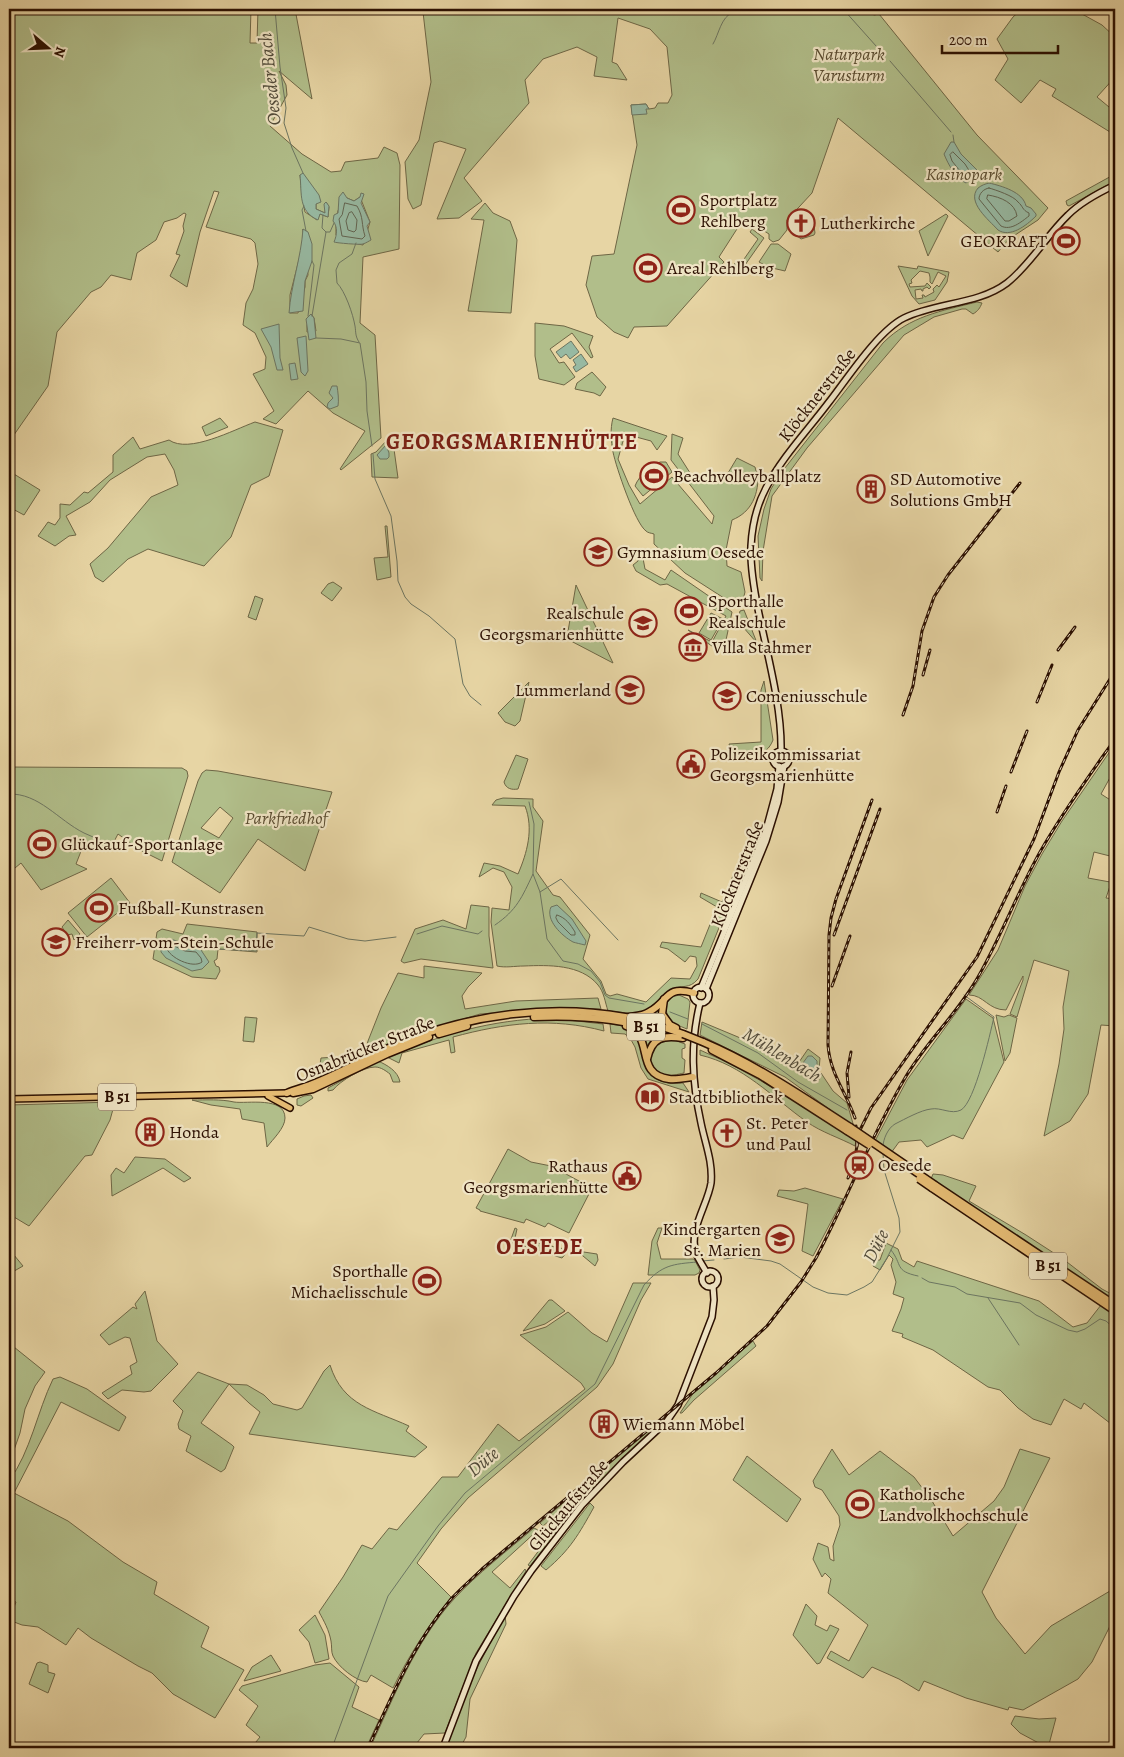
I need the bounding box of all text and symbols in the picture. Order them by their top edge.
north arrow [22,22,72,72]
scale bar [942,22,1058,54]
text: 200 m [949,30,988,50]
water label: Oeseder Bach [252,31,288,127]
park label: Naturpark Varusturm [813,42,885,87]
text: N [49,44,70,60]
park label: Kasinopark [926,162,1002,186]
place label: Sportplatz Rehlberg [700,188,777,233]
sports icon: Sportplatz Rehlberg [666,195,696,225]
church icon: Lutherkirche [786,208,816,238]
place label: Lutherkirche [820,211,915,235]
sports icon: GEOKRAFT [1051,226,1081,256]
place label: GEOKRAFT [960,229,1047,253]
sports icon: Areal Rehlberg [633,253,663,283]
place label: Areal Rehlberg [666,256,774,280]
street label: Klöcknerstraße [773,343,861,447]
district label: GEORGSMARIENHÜTTE [386,427,638,457]
sports icon: Beachvolleyballplatz [639,461,669,491]
place label: Beachvolleyballplatz [673,464,821,488]
place label: SD Automotive Solutions GmbH [890,467,1012,512]
building icon: SD Automotive Solutions GmbH [856,474,886,504]
school or university icon: Gymnasium Oesede [583,537,613,567]
place label: Gymnasium Oesede [617,540,764,564]
place label: Sporthalle Realschule [708,589,786,634]
sports icon: Sporthalle Realschule [674,596,704,626]
place label: Realschule Georgsmarienhütte [480,601,624,646]
school or university icon: Realschule Georgsmarienhütte [628,608,658,638]
museum icon: Villa Stahmer [678,632,708,662]
place label: Villa Stahmer [711,635,812,659]
school or university icon: Lummerland [615,675,645,705]
place label: Lummerland [515,678,611,702]
school or university icon: Comeniusschule [712,681,742,711]
place label: Comeniusschule [746,684,868,708]
place label: Polizeikommissariat Georgsmarienhütte [710,742,861,787]
public building icon: Polizeikommissariat Georgsmarienhütte [676,749,706,779]
park label: Parkfriedhof [245,806,331,830]
street label: Klöcknerstraße [705,817,769,931]
sports icon: Glückauf-Sportanlage [27,829,57,859]
place label: Glückauf-Sportanlage [61,832,223,856]
sports icon: Fußball-Kunstrasen [84,893,114,923]
place label: Fußball-Kunstrasen [118,896,264,920]
school or university icon: Freiherr-vom-Stein-Schule [41,927,71,957]
place label: Freiherr-vom-Stein-Schule [75,930,274,954]
street label: Osnabrücker Straße [292,1010,438,1088]
road number: B 51 [627,1014,665,1040]
water label: Mühlenbach [738,1021,826,1089]
library icon: Stadtbibliothek [635,1082,665,1112]
road number: B 51 [98,1084,136,1110]
place label: Stadtbibliothek [669,1085,783,1109]
place label: St. Peter und Paul [746,1111,812,1156]
building icon: Honda [135,1117,165,1147]
church icon: St. Peter und Paul [712,1118,742,1148]
place label: Honda [169,1120,220,1144]
station icon: Oesede [844,1150,874,1180]
place label: Oesede [878,1153,932,1177]
place label: Rathaus Georgsmarienhütte [464,1154,608,1199]
public building icon: Rathaus Georgsmarienhütte [612,1161,642,1191]
place label: Kindergarten St. Marien [662,1217,761,1262]
school or university icon: Kindergarten St. Marien [765,1224,795,1254]
water label: Düte [857,1225,895,1267]
district label: OESEDE [496,1232,584,1262]
road number: B 51 [1029,1252,1067,1280]
place label: Sporthalle Michaelisschule [291,1259,408,1304]
sports icon: Sporthalle Michaelisschule [412,1266,442,1296]
building icon: Wiemann Möbel [589,1409,619,1439]
place label: Wiemann Möbel [622,1412,745,1436]
water label: Düte [462,1441,505,1483]
street label: Glückaufstraße [522,1454,614,1556]
place label: Katholische Landvolkhochschule [879,1482,1029,1527]
sports icon: Katholische Landvolkhochschule [845,1489,875,1519]

